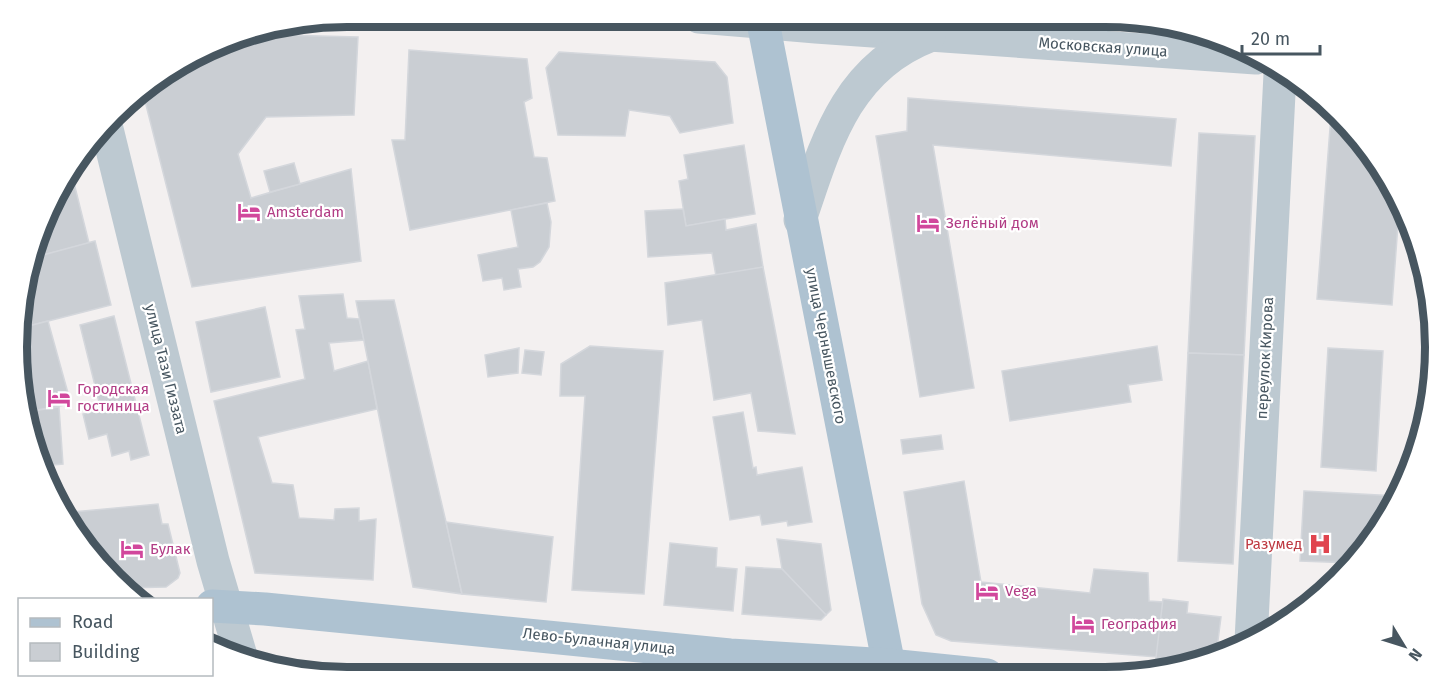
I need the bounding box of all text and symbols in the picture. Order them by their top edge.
scale bar [1242,18,1320,56]
text: 20 m [1251,28,1290,50]
street label: Московская улица [1038,34,1168,60]
hotel icon: Amsterdam [236,199,262,225]
place label: Amsterdam [267,203,344,221]
hotel icon: Зелёный дом [915,210,941,236]
place label: Зелёный дом [946,214,1039,232]
street label: улица Чернышевского [802,266,850,426]
street label: переулок Кирова [1253,296,1277,420]
street label: улица Тази Гиззата [141,302,191,436]
place label: Городская гостиница [77,380,150,415]
hotel icon: Городская гостиница [46,385,72,411]
hospital icon: Разумед [1307,531,1333,557]
place label: Разумед [1245,535,1302,553]
hotel icon: Булак [119,536,145,562]
place label: Булак [150,540,191,558]
hotel icon: Vega [974,578,1000,604]
place label: Vega [1005,582,1037,600]
legend [18,598,213,676]
text: Road [72,611,114,633]
hotel icon: География [1070,611,1096,637]
place label: География [1101,615,1177,633]
north arrow [1374,616,1434,676]
street label: Лево-Булачная улица [522,624,676,658]
text: Building [72,641,140,663]
text: N [1405,645,1426,665]

